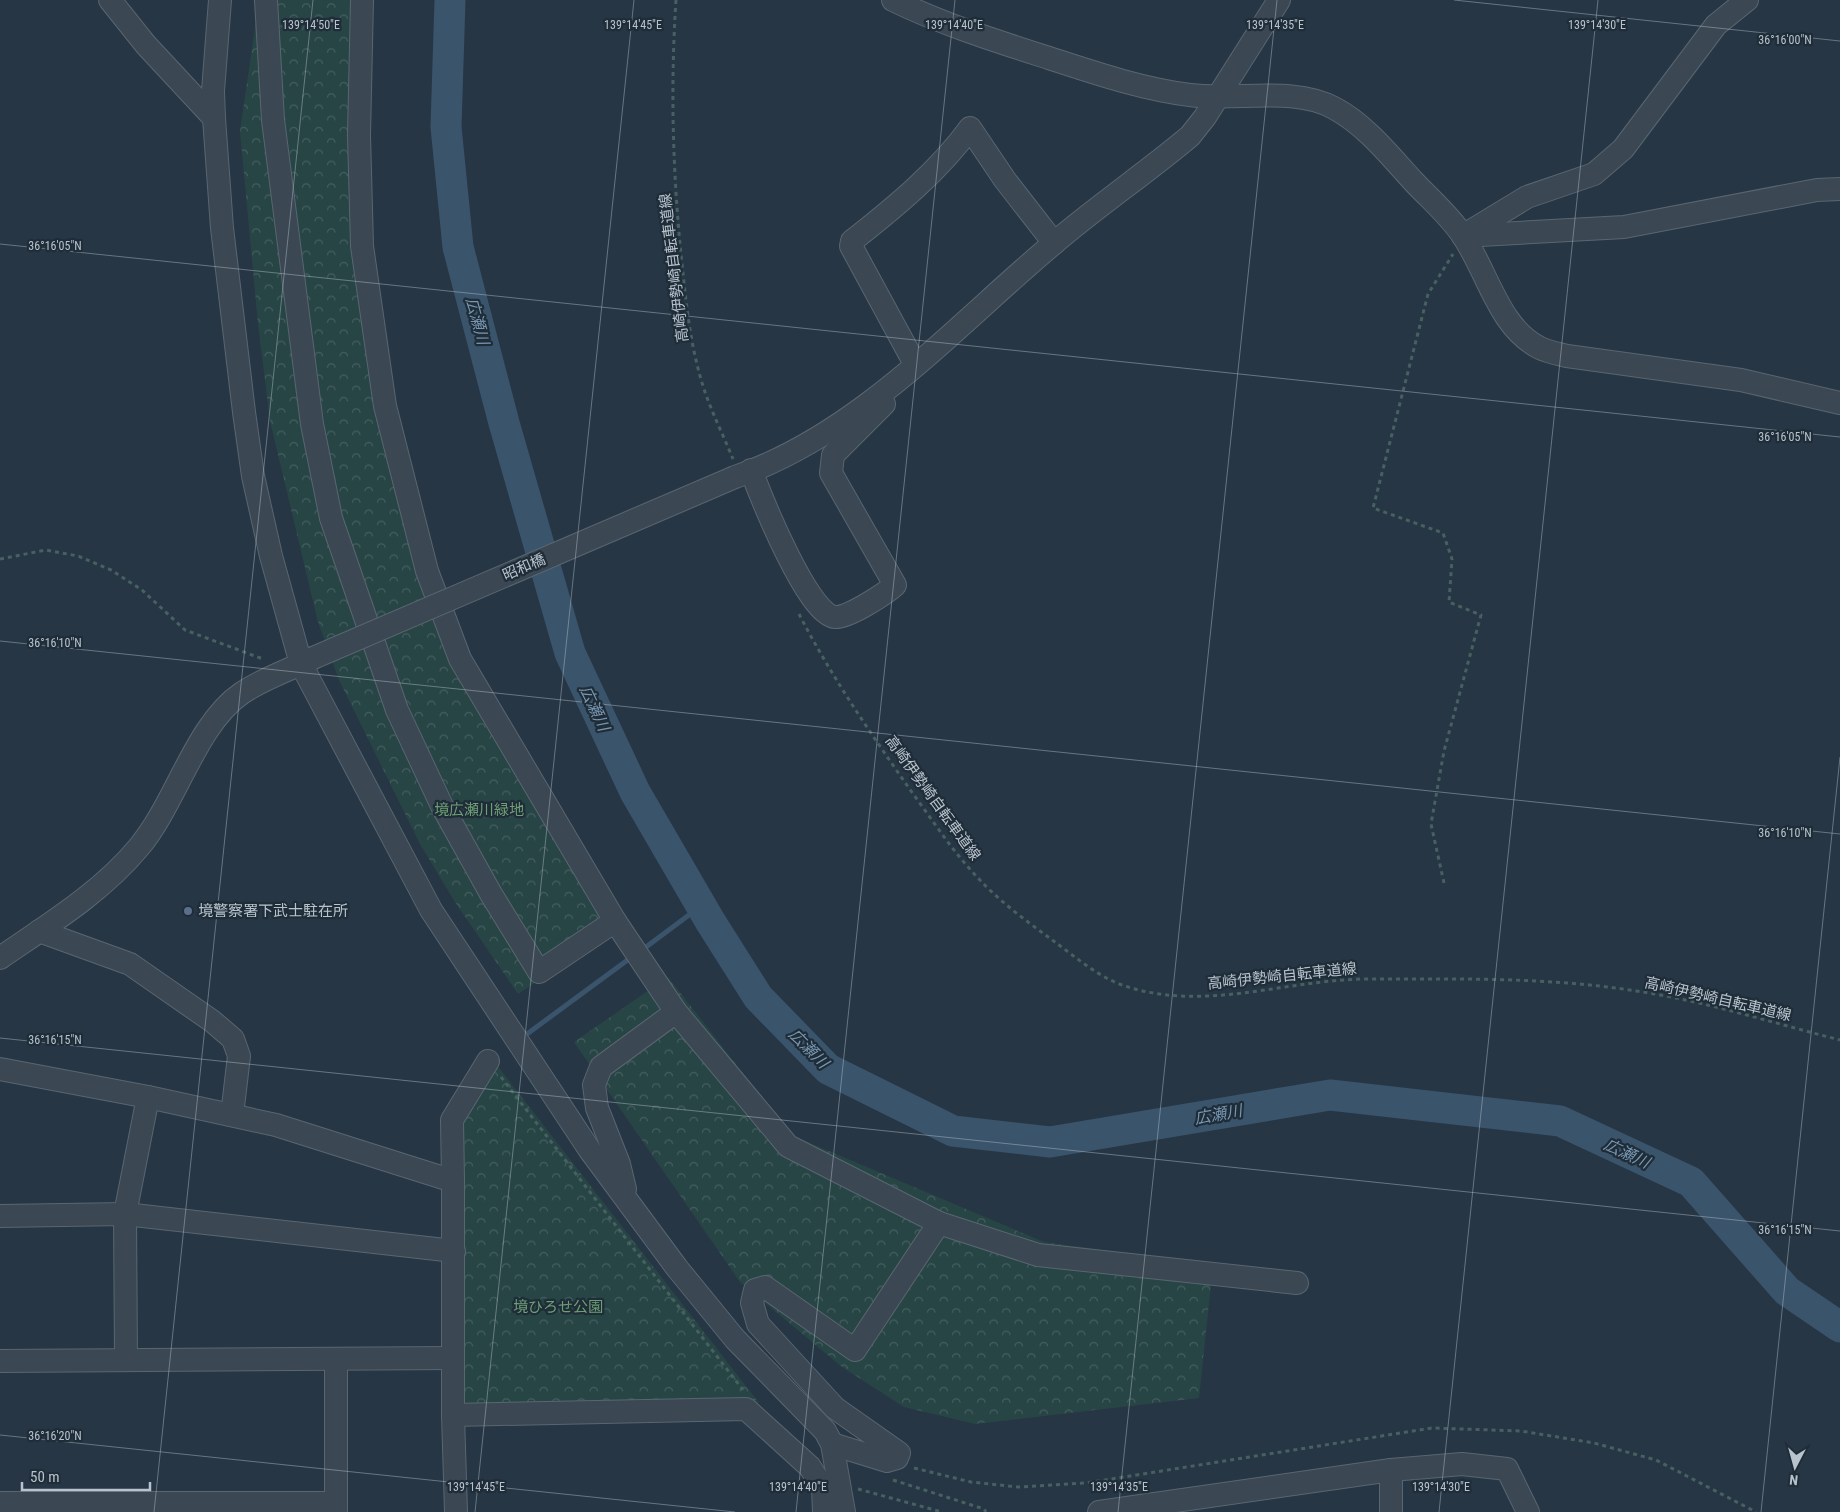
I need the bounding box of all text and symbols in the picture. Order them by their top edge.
text: 139°14'50"E [282,18,340,32]
text: 139°14'45"E [604,18,662,32]
text: 139°14'40"E [925,18,983,32]
text: 139°14'35"E [1246,18,1304,32]
text: 139°14'30"E [1568,18,1626,32]
text: 36°16'00"N [1758,33,1812,47]
street label: 高崎伊勢崎自転車道線 [656,192,692,344]
text: 36°16'05"N [28,239,82,253]
water label: 広瀬川 [462,295,493,349]
text: 36°16'05"N [1758,430,1812,444]
street label: 昭和橋 [500,550,548,584]
text: 36°16'10"N [28,636,82,650]
water label: 広瀬川 [576,682,614,736]
street label: 高崎伊勢崎自転車道線 [882,732,984,864]
park label: 境広瀬川緑地 [434,801,524,819]
text: 36°16'10"N [1758,826,1812,840]
place label: 境警察署下武士駐在所 [198,902,348,920]
marker: 境警察署下武士駐在所 [182,905,194,917]
street label: 高崎伊勢崎自転車道線 [1206,959,1358,993]
street label: 高崎伊勢崎自転車道線 [1643,973,1793,1025]
water label: 広瀬川 [785,1025,834,1073]
text: 36°16'15"N [28,1033,82,1047]
water label: 広瀬川 [1193,1101,1245,1128]
water label: 広瀬川 [1601,1135,1654,1173]
text: 36°16'15"N [1758,1223,1812,1237]
park label: 境ひろせ公園 [513,1298,603,1316]
text: 36°16'20"N [28,1429,82,1443]
north arrow [1770,1442,1820,1492]
scale bar [22,1460,150,1492]
text: 50 m [30,1468,60,1486]
text: N [1789,1472,1799,1488]
text: 139°14'45"E [447,1480,505,1494]
text: 139°14'40"E [769,1480,827,1494]
text: 139°14'35"E [1090,1480,1148,1494]
text: 139°14'30"E [1412,1480,1470,1494]

